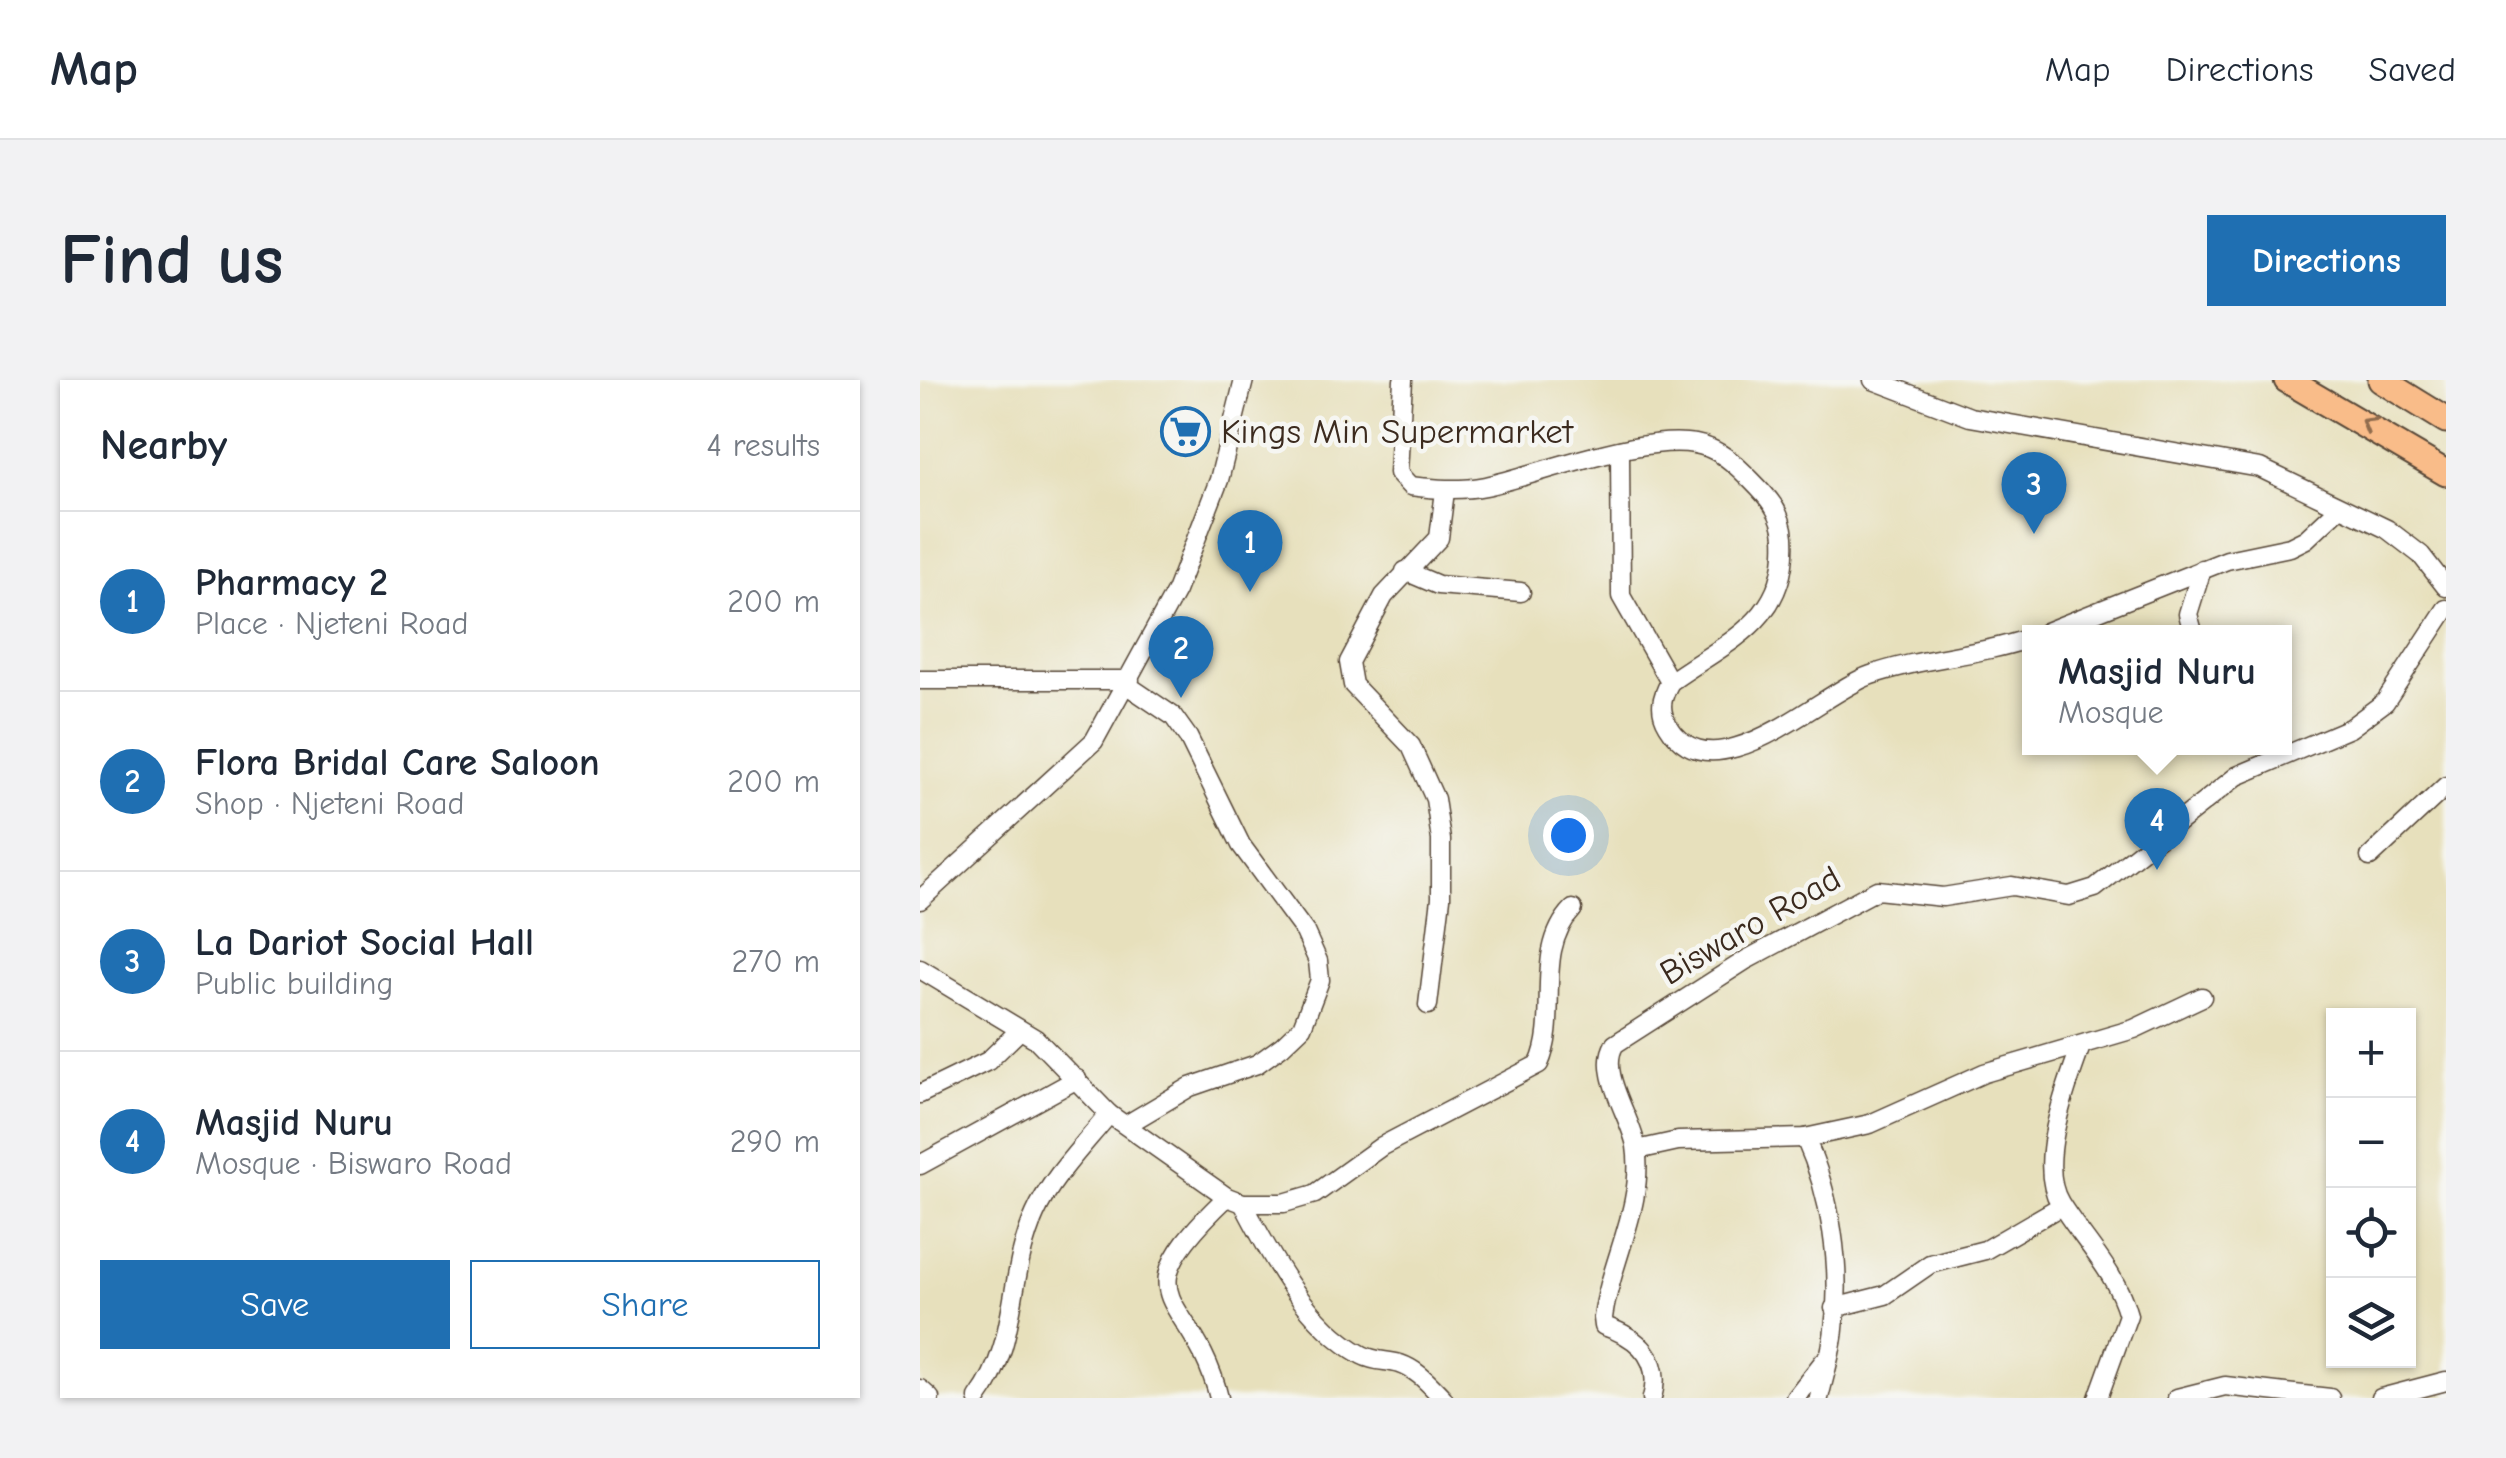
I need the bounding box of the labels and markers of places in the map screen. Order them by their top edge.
supermarket icon: Kings Min Supermarket [1160,405,1212,457]
place label: Kings Min Supermarket [1221,411,1574,452]
pin: 3 [2002,452,2066,534]
pin: 1 [1218,510,1282,592]
pin: 2 [1148,616,1214,698]
pin: 4 [2124,788,2190,870]

